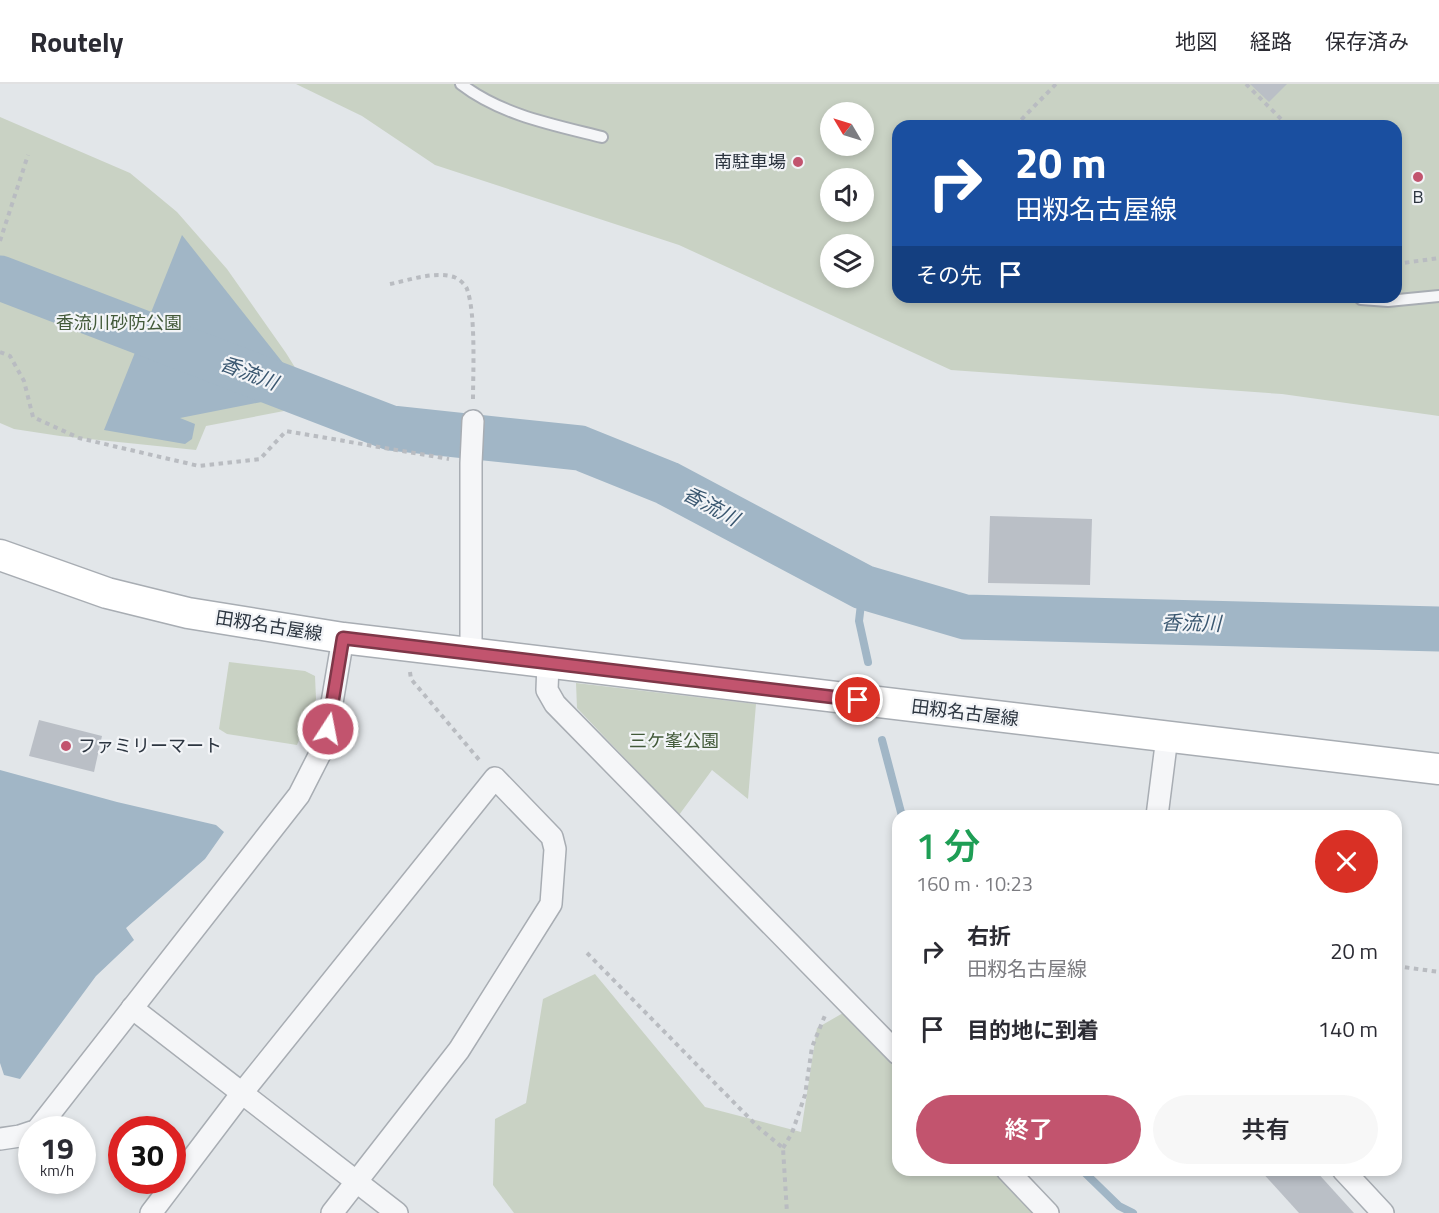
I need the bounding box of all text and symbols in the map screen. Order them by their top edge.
text: Routely [30,20,124,63]
text: 地図 [1175,25,1217,57]
text: 経路 [1250,25,1292,57]
text: 保存済み [1325,25,1409,57]
north arrow [820,102,874,156]
map controls [820,102,874,288]
text: 20 m [1015,130,1107,194]
icon: right [916,144,994,222]
place label: 南駐車場 [714,148,786,175]
marker: 南駐車場 [791,155,805,169]
button: sound [820,168,874,222]
marker: B [1411,170,1425,184]
place label: B [1412,183,1424,210]
text: 田籾名古屋線 [1015,188,1177,229]
button: layers [820,234,874,288]
text: その先 [916,258,982,292]
icon: arrive [994,258,1027,291]
park label: 香流川砂防公園 [56,309,182,336]
water label: 香流川 [216,347,285,398]
water label: 香流川 [677,478,747,534]
street label: 田籾名古屋線 [214,604,325,647]
water label: 香流川 [1161,606,1223,639]
pin [832,674,883,725]
icon: arrive [841,683,874,716]
street label: 田籾名古屋線 [910,693,1020,732]
position arrow [296,697,360,761]
park label: 三ケ峯公園 [629,727,719,754]
place label: ファミリーマート [78,732,222,759]
marker: ファミリーマート [59,739,73,753]
text: 1 分 [916,818,980,873]
button: close [1315,830,1378,893]
text: 160 m · 10:23 [916,868,1033,899]
text: 右折 [967,919,1011,953]
text: 20 m [1330,934,1378,968]
icon: right [916,935,949,968]
text: 田籾名古屋線 [967,953,1087,984]
text: 140 m [1318,1012,1378,1046]
icon: arrive [916,1013,949,1046]
text: 目的地に到着 [967,1013,1099,1047]
button: 終了 [916,1095,1141,1164]
button: 共有 [1153,1095,1378,1164]
speed limit sign: 30 [108,1116,186,1194]
text: 19 [40,1125,74,1171]
text: km/h [40,1159,74,1182]

